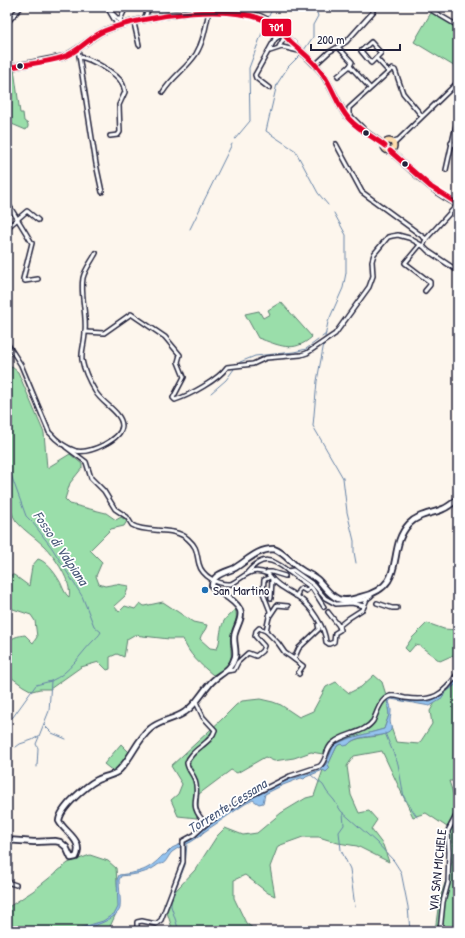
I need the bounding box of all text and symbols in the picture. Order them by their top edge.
line badge: 701 [261,18,292,37]
text: 701 [268,20,283,34]
scale bar [311,26,400,52]
text: 200 m [317,31,344,48]
unlabelled marker [15,61,25,71]
unlabelled marker [361,128,371,138]
unlabelled marker [400,159,410,169]
water label: Fosso di Valpiana [29,507,94,590]
place label: San Martino [213,581,269,599]
marker: San Martino [200,585,210,595]
water label: Torrente Cessana [184,773,271,837]
street label: VIA SAN MICHELE [424,828,450,912]

